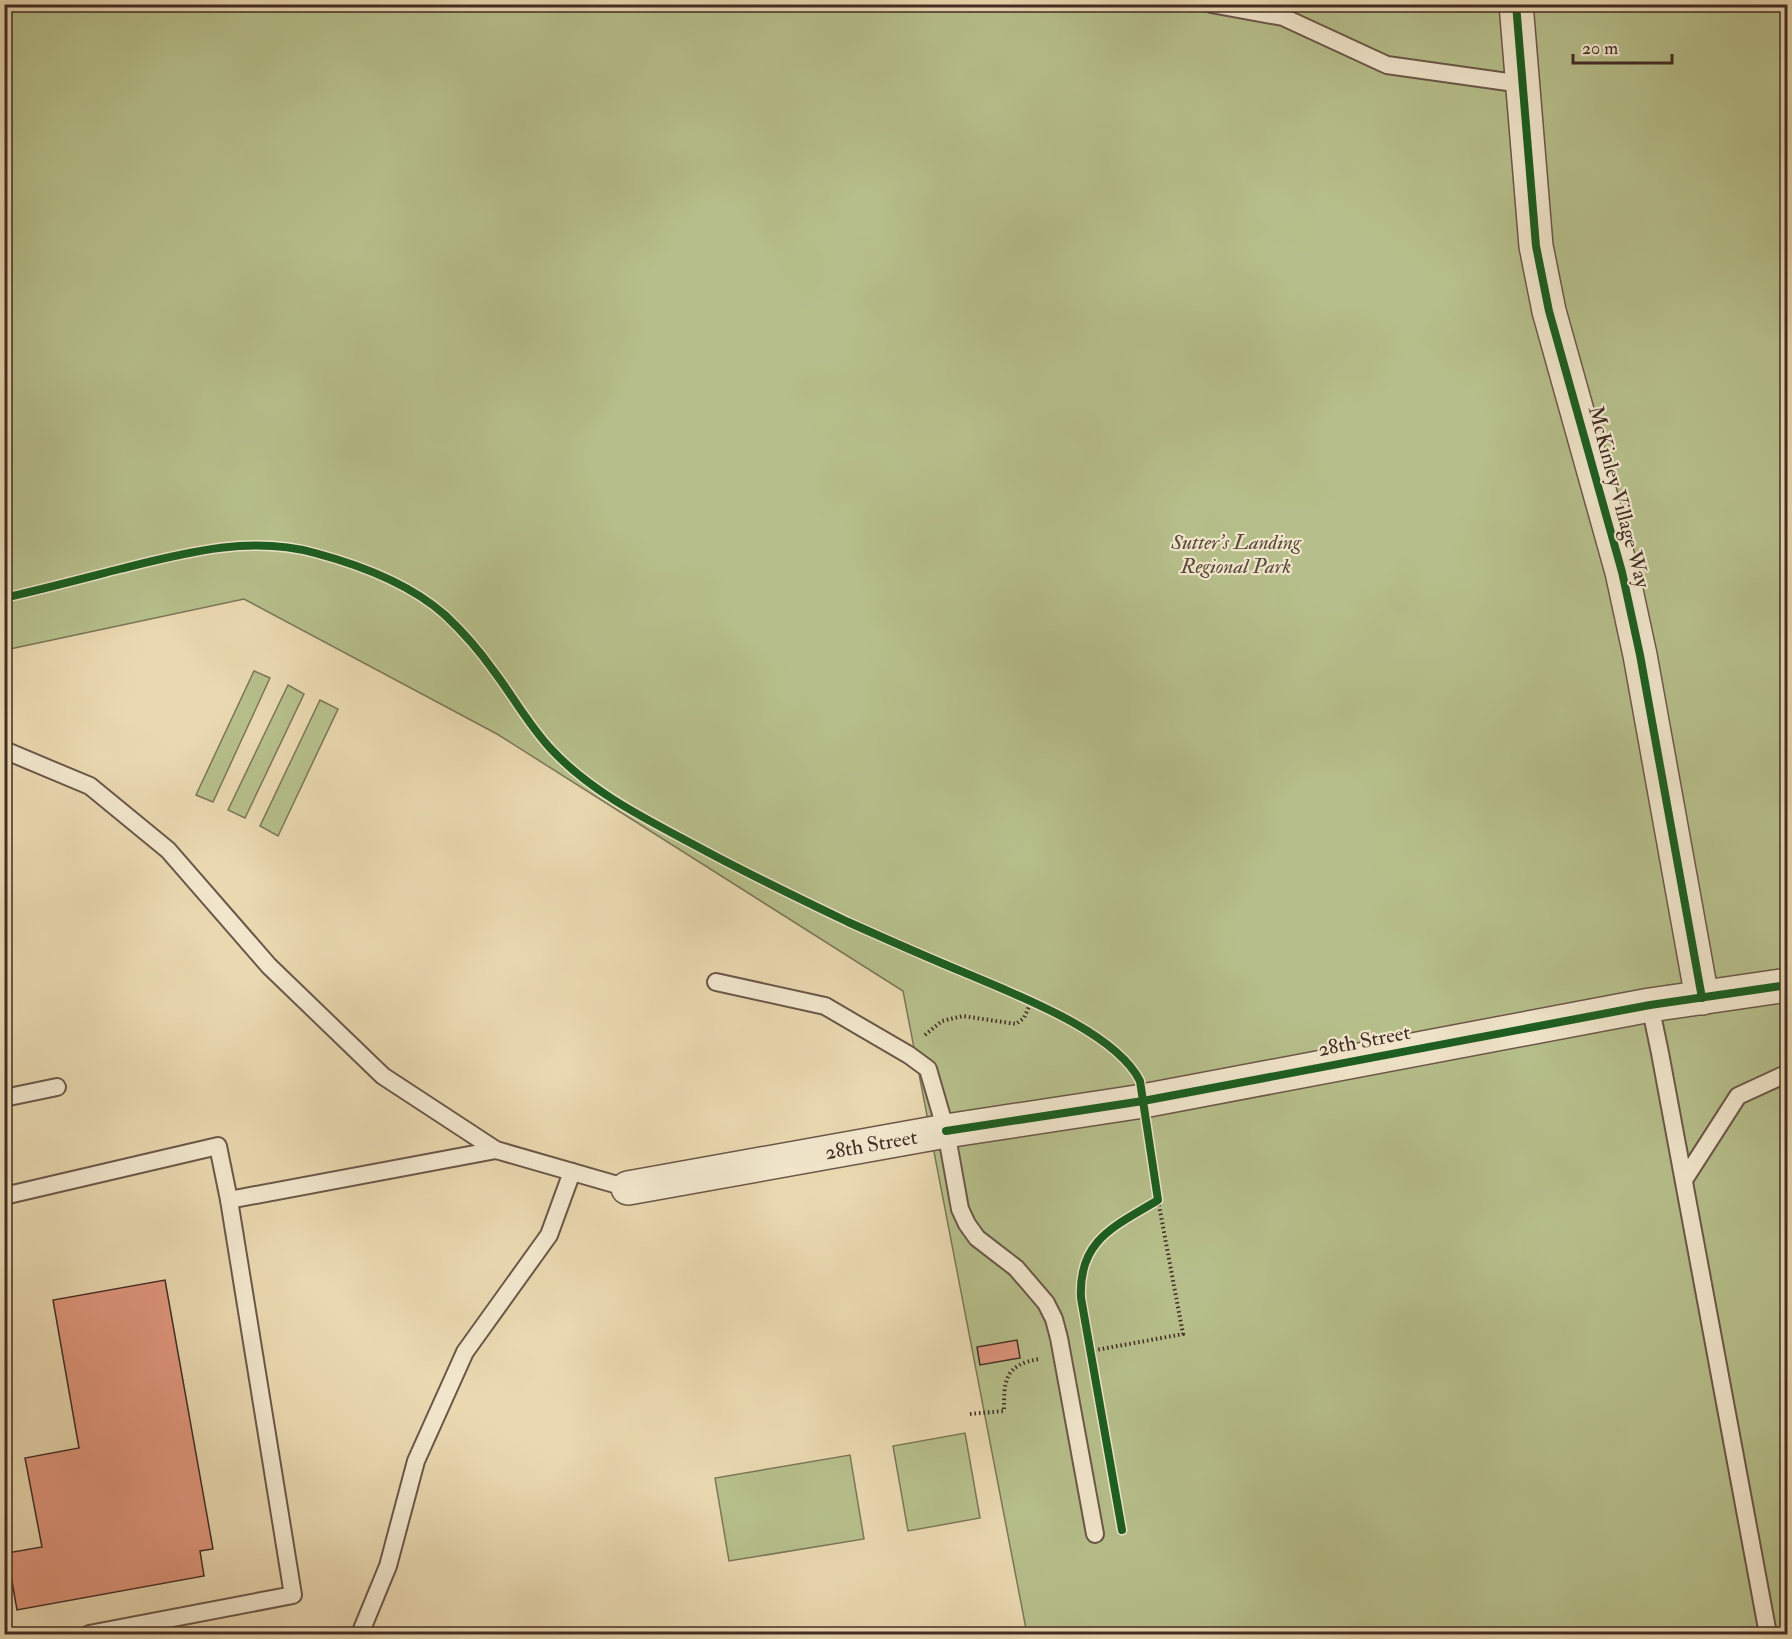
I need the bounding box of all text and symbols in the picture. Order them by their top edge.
scale bar [1573,27,1672,65]
text: 20 m [1582,37,1618,60]
street label: McKinley Village Way [1582,403,1657,592]
park label: Sutter's Landing Regional Park [1170,529,1302,580]
street label: 28th Street [1316,1019,1413,1063]
street label: 28th Street [823,1124,919,1166]

